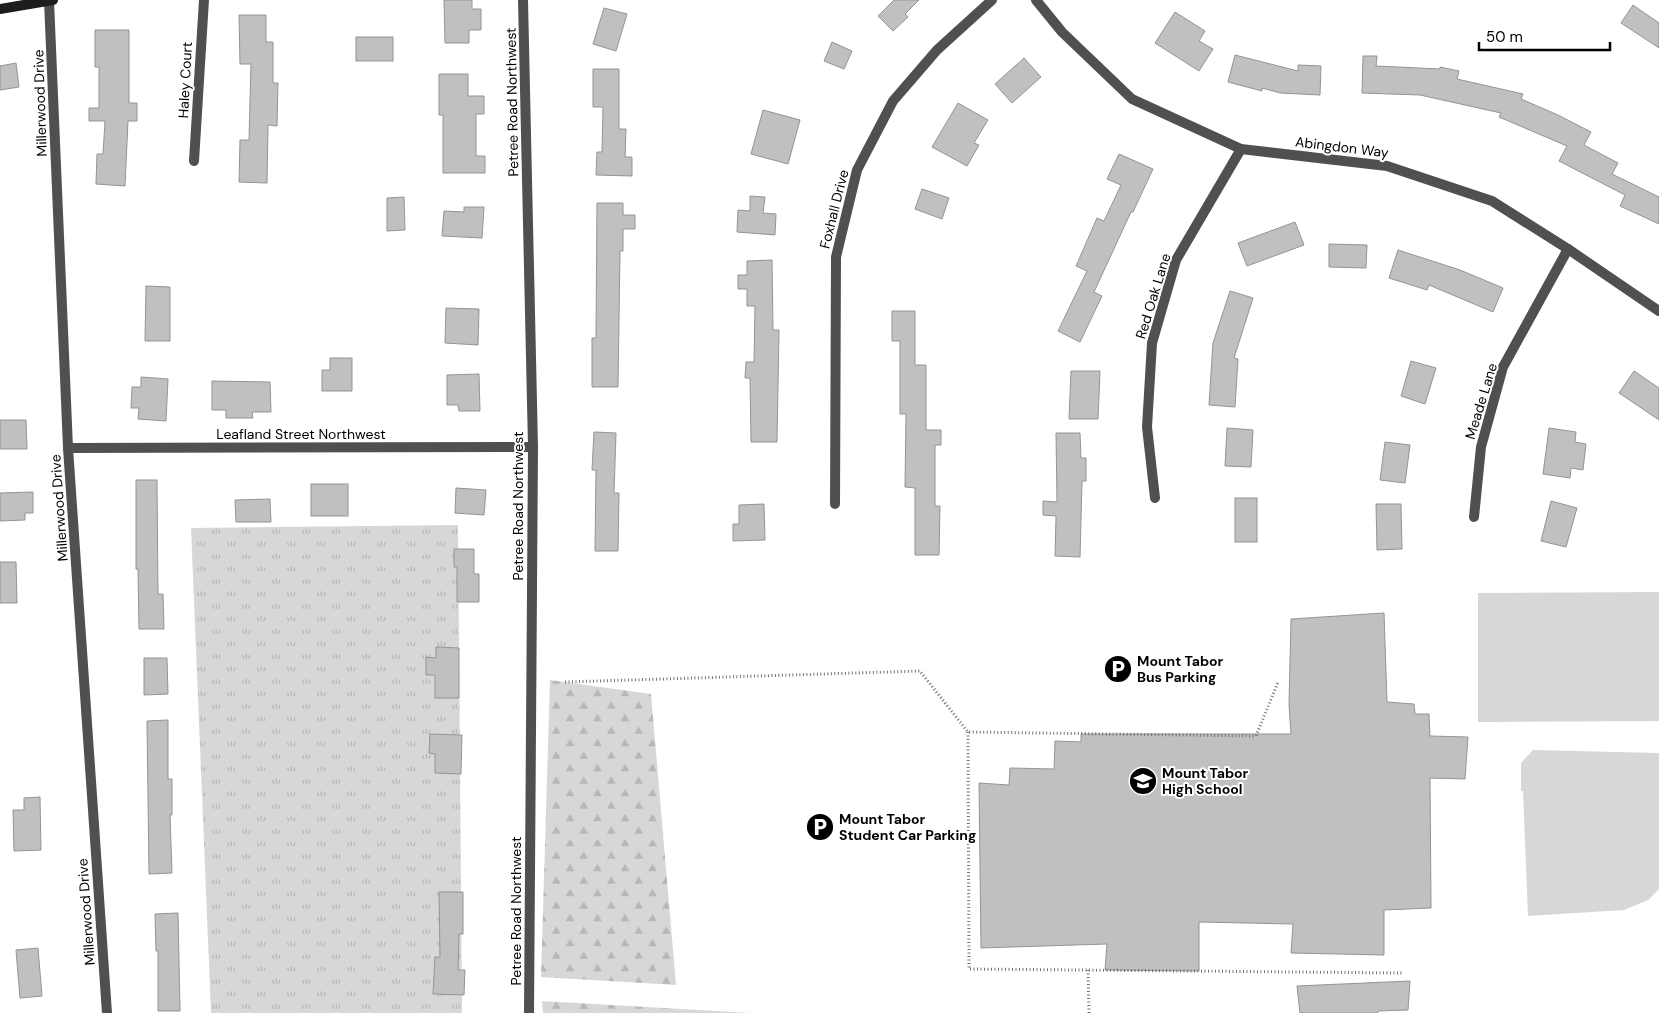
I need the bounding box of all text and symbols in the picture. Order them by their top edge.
scale bar [1479,20,1610,52]
street label: Petree Road Northwest [502,27,522,177]
text: 50 m [1486,27,1523,47]
street label: Haley Court [174,41,196,119]
street label: Millerwood Drive [29,49,51,157]
street label: Abingdon Way [1294,132,1390,162]
street label: Foxhall Drive [815,168,853,250]
street label: Red Oak Lane [1131,251,1175,341]
street label: Meade Lane [1461,361,1501,441]
street label: Leafland Street Northwest [216,425,386,443]
street label: Petree Road Northwest [509,431,527,581]
street label: Millerwood Drive [46,454,72,562]
place label: Mount Tabor Bus Parking [1137,652,1224,686]
parking icon: Mount Tabor Bus Parking [1103,654,1133,684]
place label: Mount Tabor High School [1162,764,1249,798]
school or university icon: Mount Tabor High School [1128,766,1158,796]
place label: Mount Tabor Student Car Parking [839,810,976,844]
parking icon: Mount Tabor Student Car Parking [805,812,835,842]
street label: Petree Road Northwest [507,836,525,986]
street label: Millerwood Drive [73,858,99,966]

